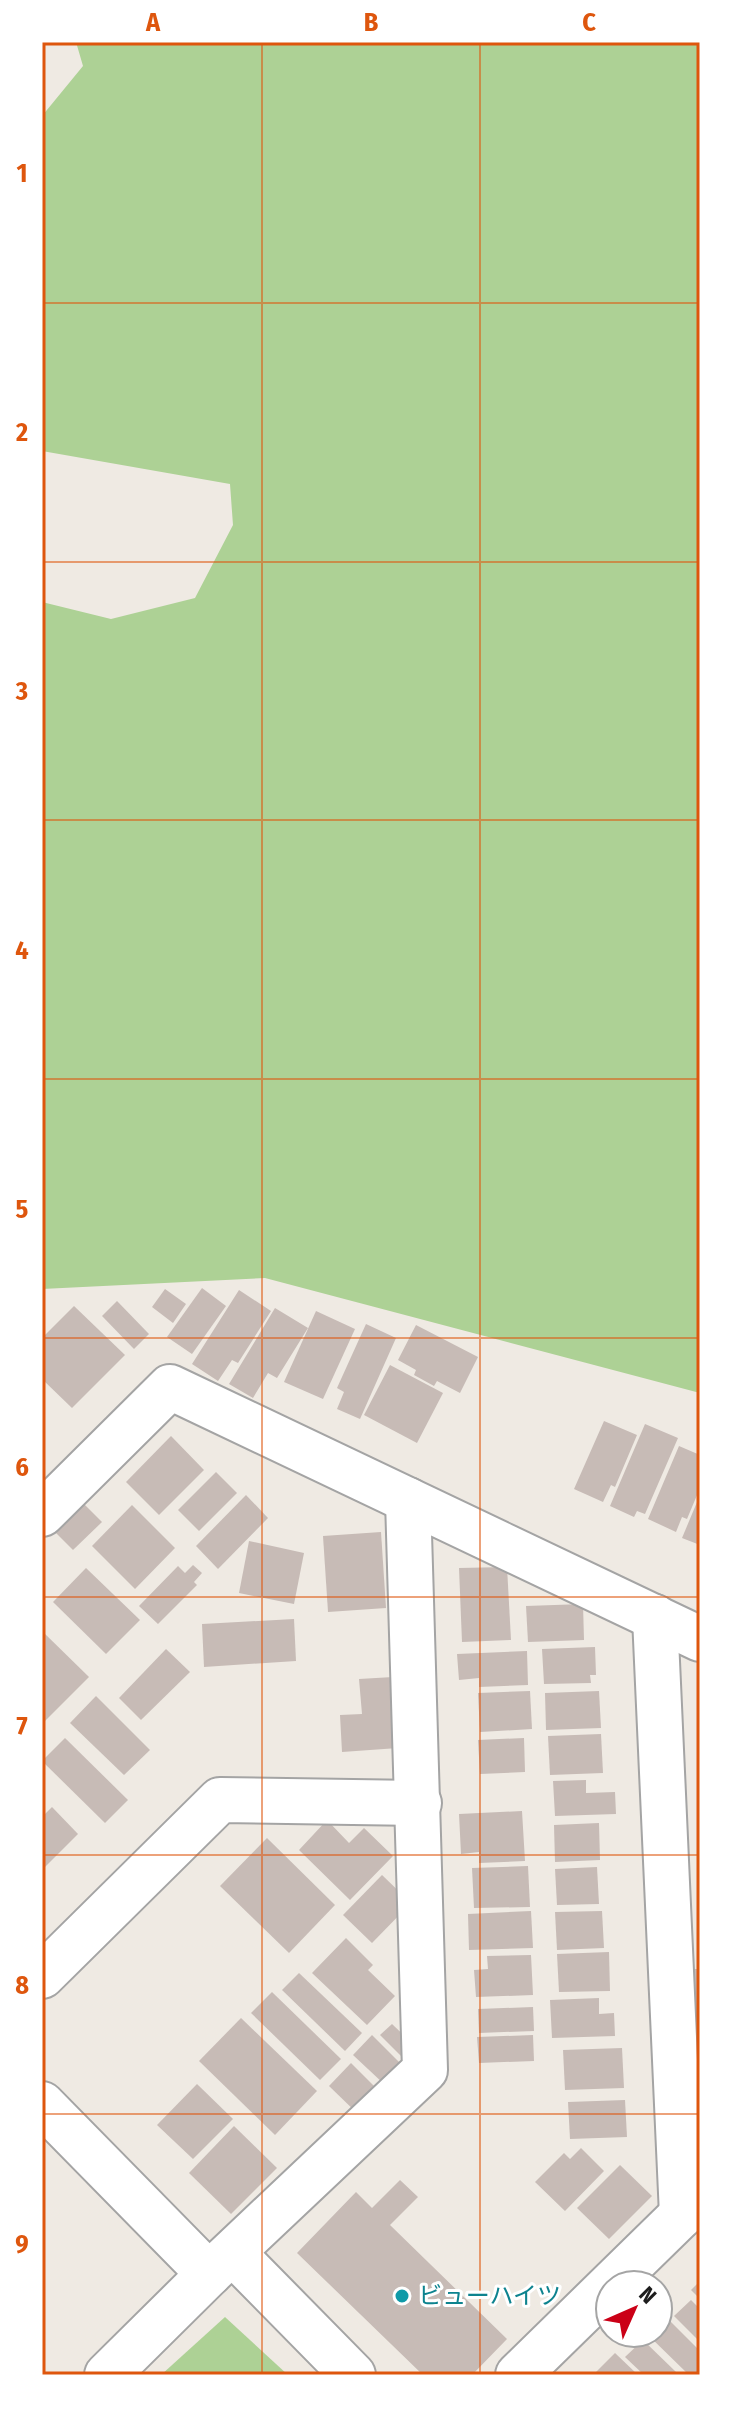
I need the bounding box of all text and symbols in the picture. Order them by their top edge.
text: A [145,7,161,38]
text: B [364,7,379,38]
text: C [582,7,596,38]
text: 1 [17,158,28,189]
text: 2 [15,417,28,448]
text: 3 [15,676,28,707]
text: 4 [15,935,29,966]
text: 5 [16,1194,29,1225]
text: 6 [15,1452,29,1483]
text: 7 [16,1711,28,1742]
text: 8 [15,1970,29,2001]
text: 9 [15,2229,29,2260]
north arrow [594,2269,674,2349]
text: N [634,2281,662,2309]
place label: ビューハイツ [418,2282,561,2310]
marker: ビューハイツ [393,2287,411,2305]

